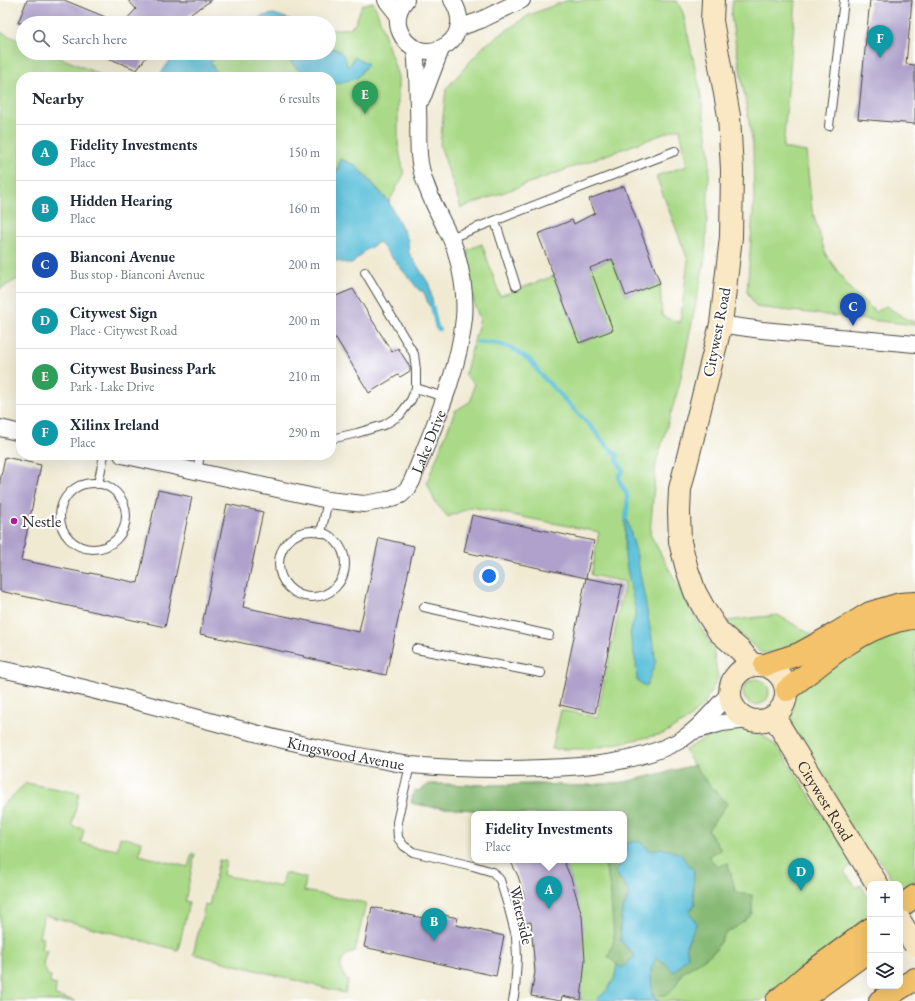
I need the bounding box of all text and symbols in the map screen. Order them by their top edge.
search box [16,16,336,60]
pin: F [867,25,893,58]
icon: search [30,27,52,49]
text: Search here [62,29,127,48]
pin: E [352,81,378,114]
text: Nearby [32,87,84,109]
text: 6 results [279,90,320,107]
text: Fidelity Investments [70,135,198,154]
text: A [40,144,50,161]
text: 150 m [289,144,320,161]
text: Place [70,154,96,171]
text: Hidden Hearing [70,191,172,210]
text: B [41,200,49,217]
text: 160 m [289,200,320,217]
text: Place [70,210,96,227]
text: Bianconi Avenue [70,247,175,266]
text: C [40,256,50,273]
text: 200 m [289,256,320,273]
text: Bus stop · Bianconi Avenue [70,266,205,283]
street label: Citywest Road [698,285,736,379]
pin: C [840,293,866,326]
text: Citywest Sign [70,303,158,322]
text: D [40,312,50,329]
text: 200 m [289,312,320,329]
text: Place · Citywest Road [70,322,177,339]
text: Citywest Business Park [70,359,216,378]
text: E [41,368,49,385]
text: 210 m [289,368,320,385]
text: Park · Lake Drive [70,378,154,395]
street label: Lake Drive [406,407,451,477]
text: Xilinx Ireland [70,415,159,434]
text: F [41,424,49,441]
text: 290 m [289,424,320,441]
text: Place [70,434,96,451]
place label: Nestle [22,511,61,532]
marker: Nestle [9,516,19,526]
your location [479,566,499,586]
street label: Kingswood Avenue [285,731,406,775]
street label: Citywest Road [792,756,858,846]
popup [471,811,627,863]
text: Fidelity Investments [485,819,613,838]
text: Place [485,838,511,855]
pin: D [788,858,814,891]
pin: A [536,876,562,909]
map controls [867,881,903,989]
button: + [867,881,903,917]
street label: Waterside [505,884,538,946]
pin: B [421,908,447,941]
button: − [867,917,903,953]
button: layers [867,953,903,989]

